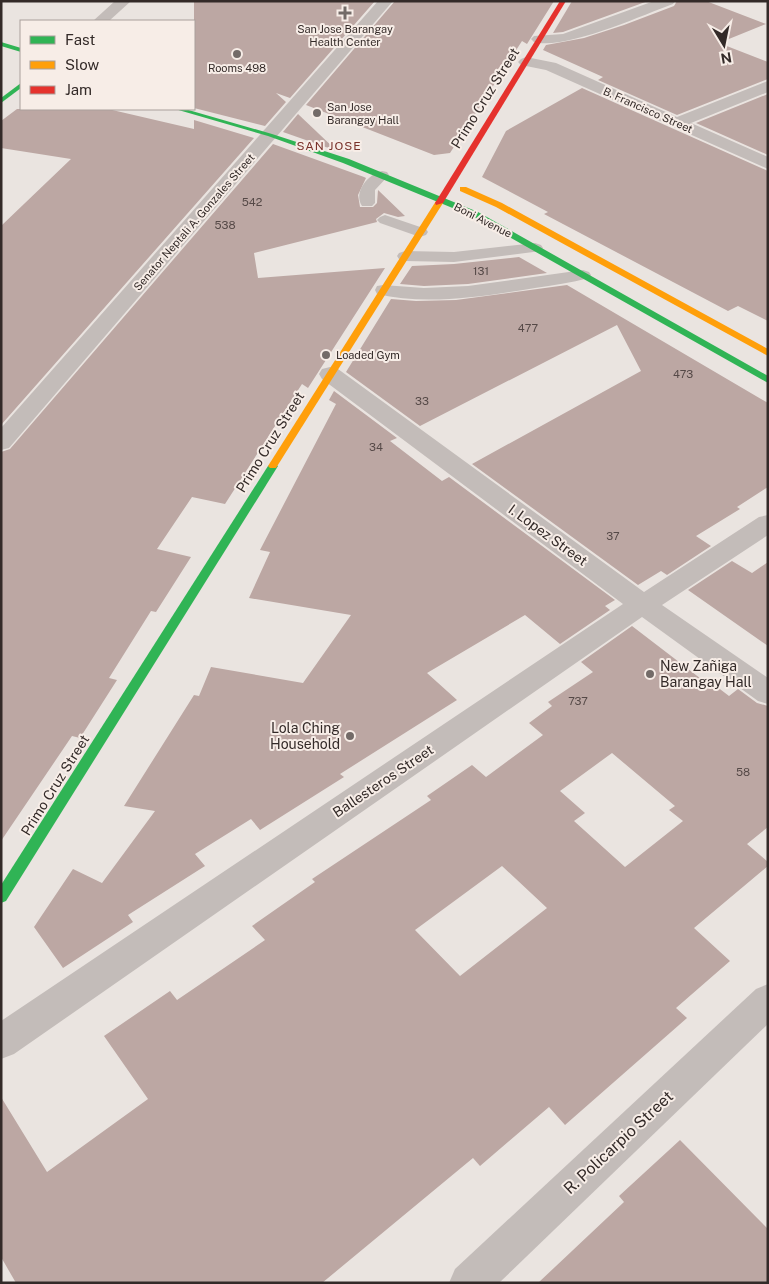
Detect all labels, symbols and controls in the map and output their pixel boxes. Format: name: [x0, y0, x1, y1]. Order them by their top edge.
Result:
marker: San Jose Barangay Health Center: [338, 6, 352, 20]
legend: [20, 20, 195, 110]
north arrow: [699, 20, 749, 70]
place label: San Jose Barangay Health Center: [297, 23, 393, 48]
text: Fast: [65, 31, 95, 48]
street label: Primo Cruz Street: [448, 45, 522, 151]
marker: Rooms 498: [231, 48, 243, 60]
text: N: [719, 49, 733, 67]
text: Slow: [65, 56, 100, 73]
place label: Rooms 498: [208, 62, 266, 74]
text: Jam: [65, 81, 92, 98]
street label: B. Francisco Street: [601, 85, 695, 135]
place label: San Jose Barangay Hall: [327, 101, 399, 126]
marker: San Jose Barangay Hall: [311, 107, 323, 119]
district label: SAN JOSE: [296, 139, 362, 153]
street label: Senator Neptali A. Gonzales Street: [131, 151, 257, 293]
house number: 542: [242, 196, 263, 208]
street label: Boni Avenue: [452, 200, 514, 240]
house number: 538: [214, 219, 236, 231]
house number: 131: [473, 265, 489, 277]
house number: 477: [518, 322, 539, 334]
marker: Loaded Gym: [320, 349, 332, 361]
place label: Loaded Gym: [336, 349, 400, 361]
house number: 473: [673, 368, 693, 380]
street label: Primo Cruz Street: [233, 389, 307, 495]
house number: 33: [415, 395, 429, 407]
house number: 34: [369, 441, 383, 453]
street label: I. Lopez Street: [506, 501, 590, 569]
house number: 37: [606, 530, 620, 542]
place label: New Zañiga Barangay Hall: [660, 658, 752, 690]
marker: New Zañiga Barangay Hall: [644, 668, 656, 680]
house number: 737: [568, 695, 588, 707]
place label: Lola Ching Household: [270, 720, 340, 752]
marker: Lola Ching Household: [344, 730, 356, 742]
street label: Primo Cruz Street: [18, 732, 92, 838]
street label: Ballesteros Street: [330, 741, 436, 821]
house number: 58: [736, 766, 750, 778]
street label: R. Policarpio Street: [560, 1087, 677, 1198]

